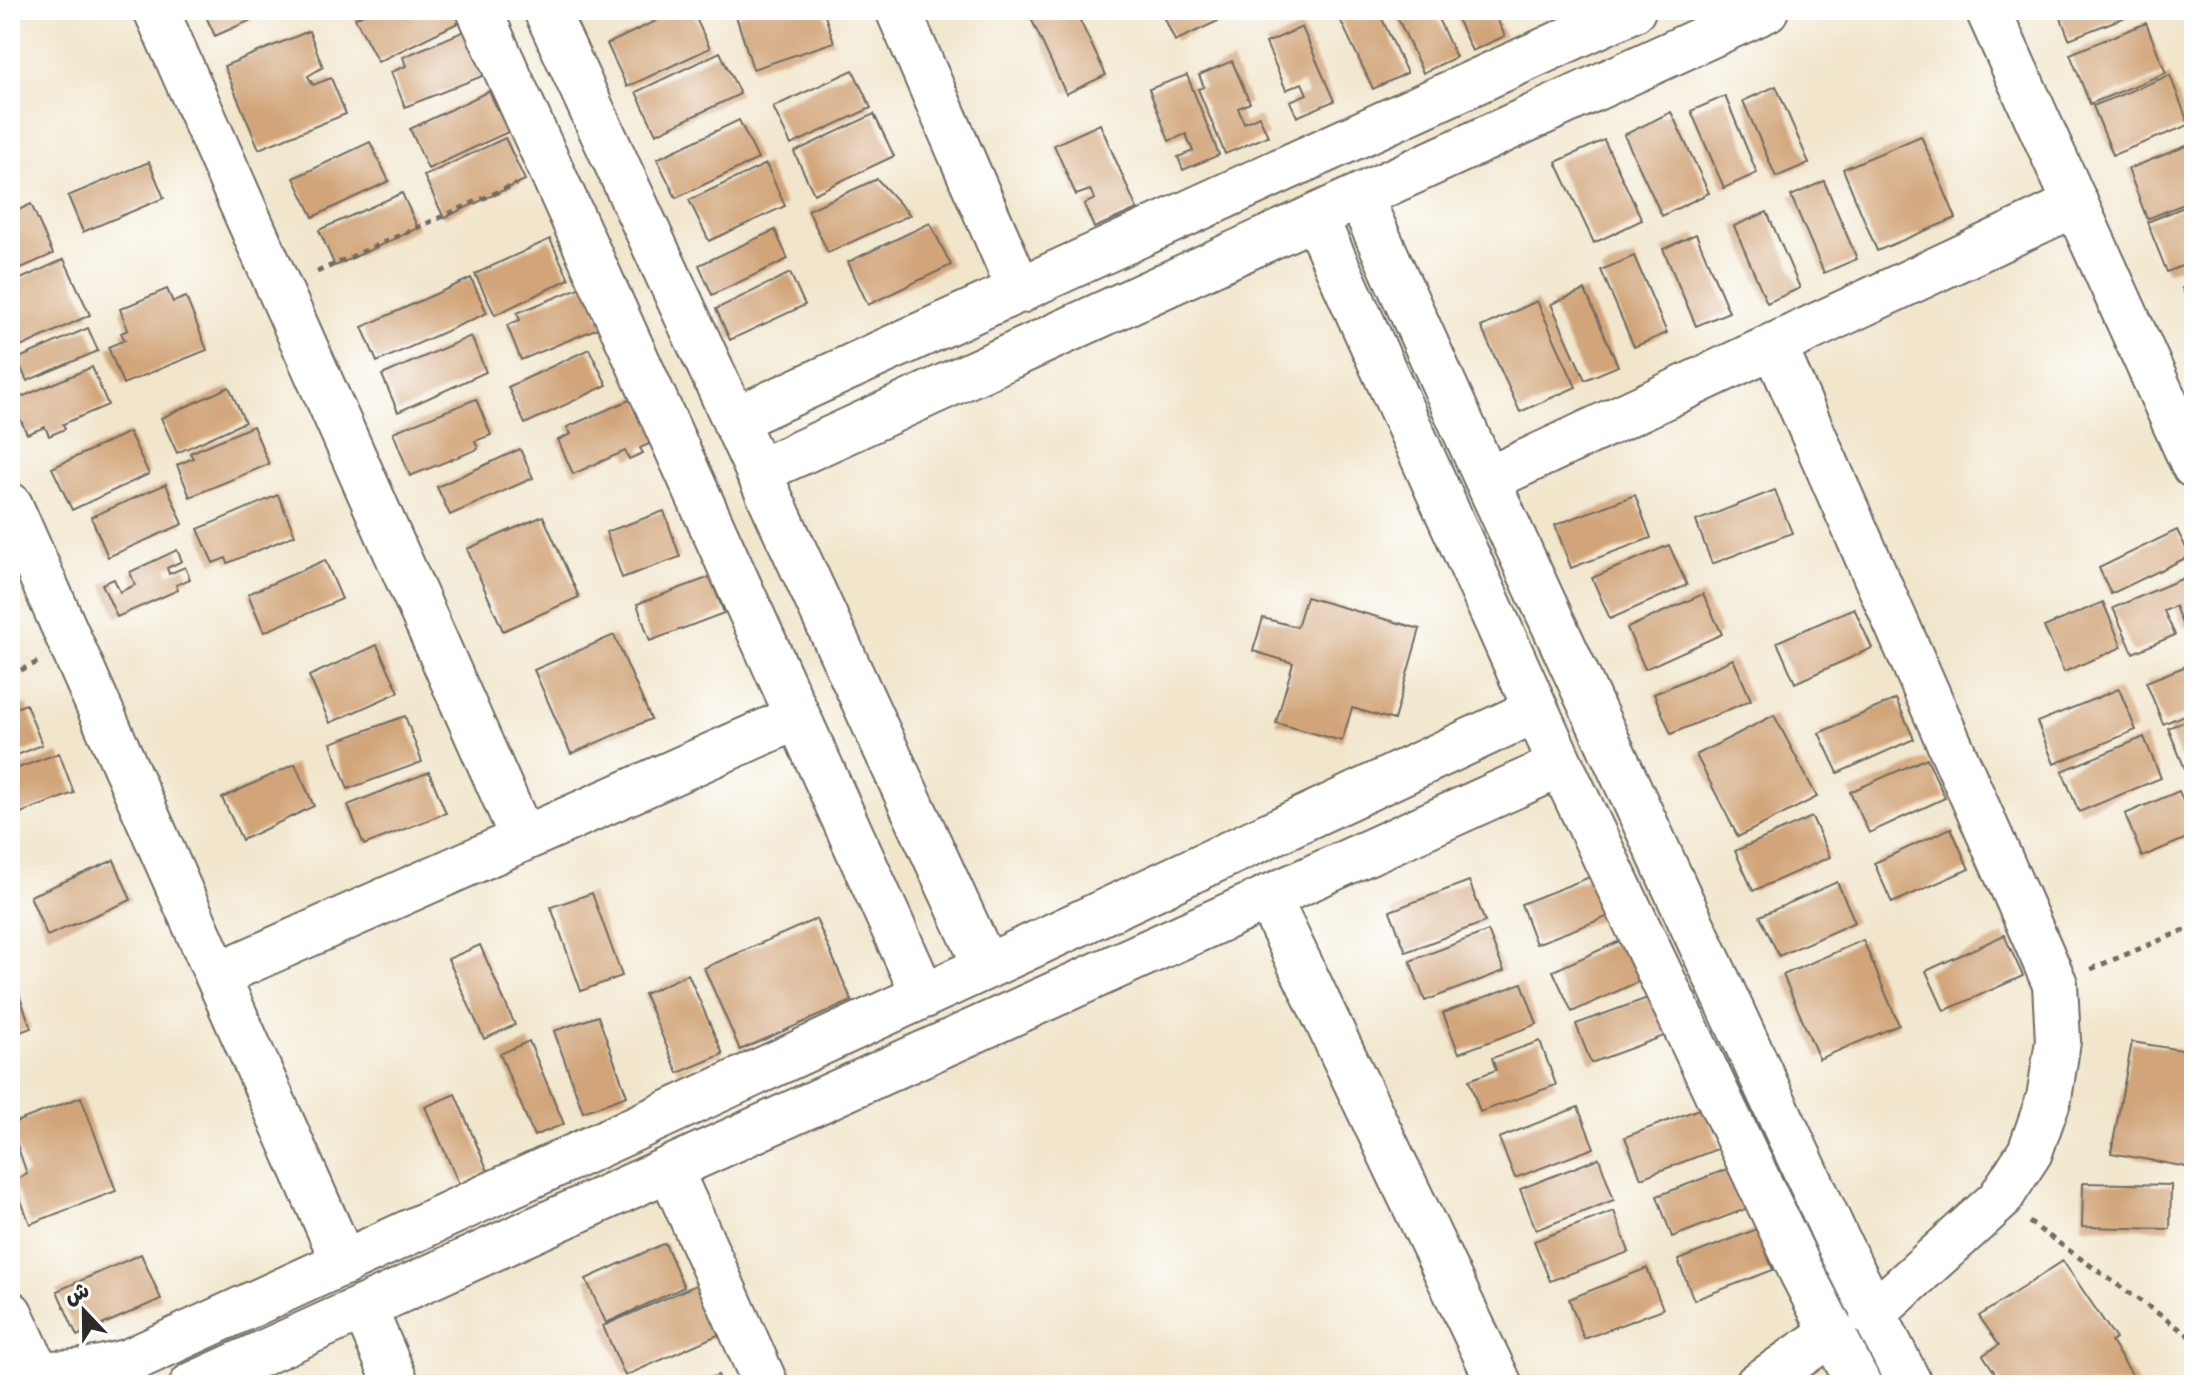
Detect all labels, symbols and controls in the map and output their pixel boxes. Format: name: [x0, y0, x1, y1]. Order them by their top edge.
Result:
north arrow: [44, 1271, 124, 1351]
text: ش: [60, 1275, 93, 1310]

